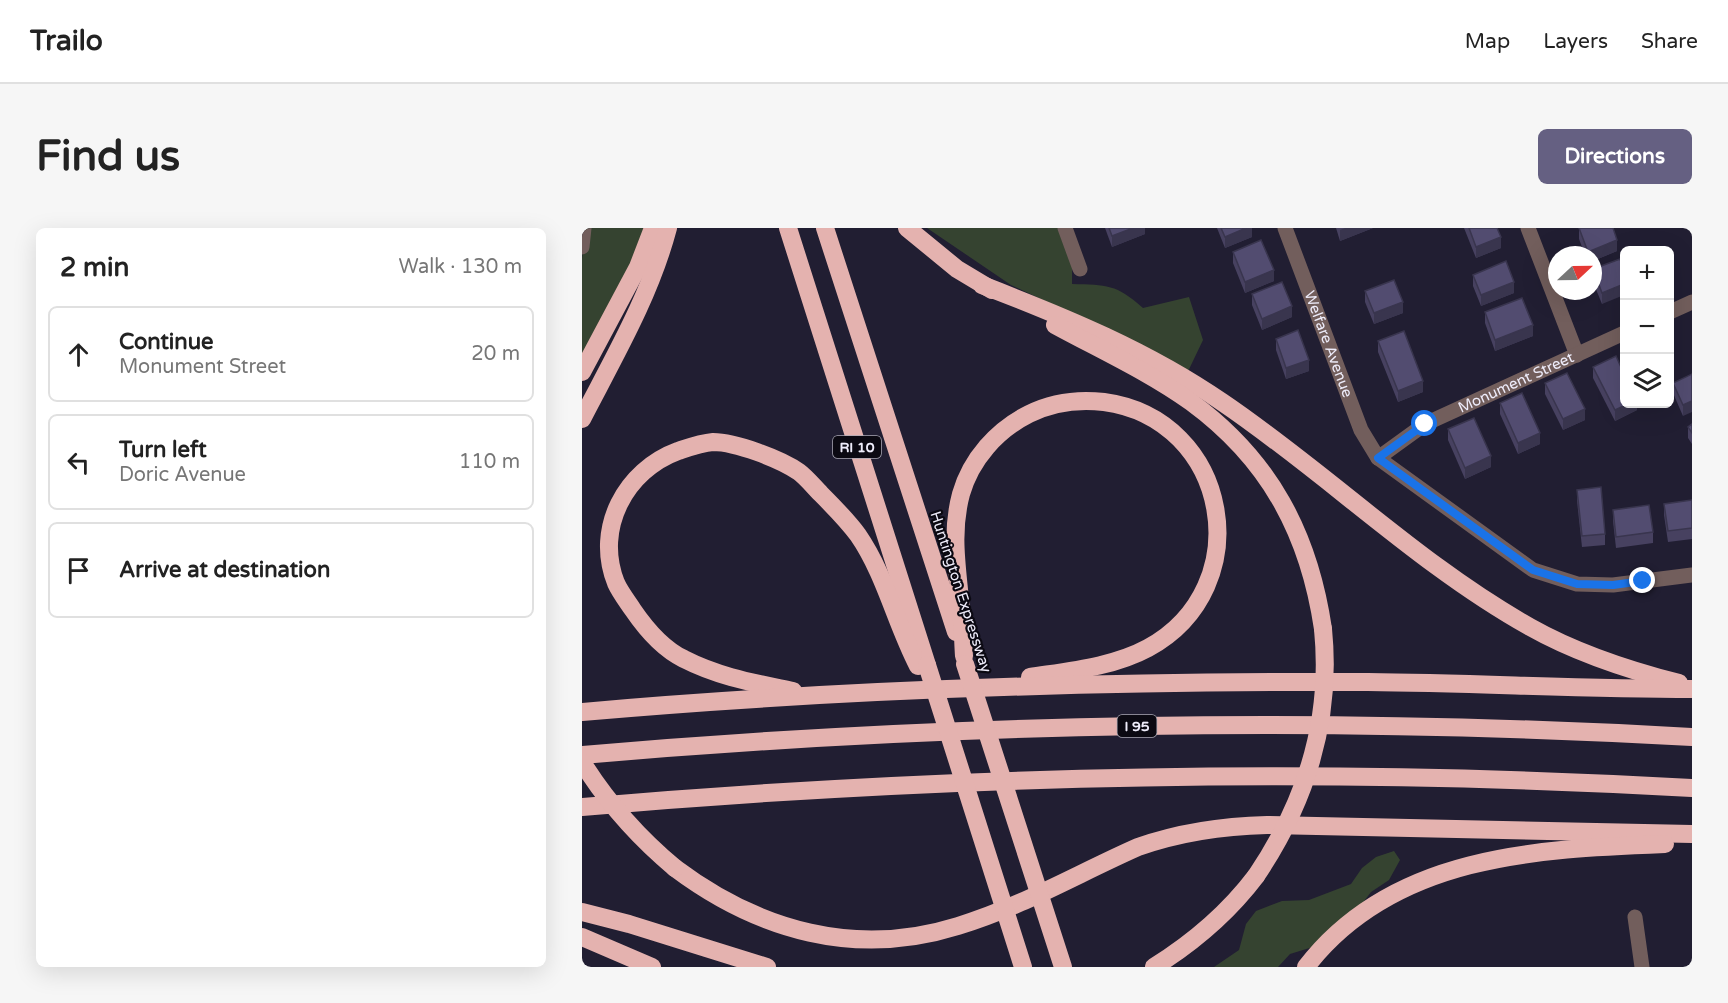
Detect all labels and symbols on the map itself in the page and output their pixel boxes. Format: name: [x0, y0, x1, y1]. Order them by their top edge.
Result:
north arrow: [1548, 246, 1602, 300]
street label: Welfare Avenue: [1300, 288, 1357, 400]
street label: Monument Street: [1455, 348, 1577, 417]
route start: [1411, 410, 1437, 436]
road number: RI 10: [833, 436, 881, 458]
street label: Huntington Expressway: [926, 509, 996, 675]
route end: [1629, 567, 1655, 593]
road number: I 95: [1118, 715, 1156, 737]

